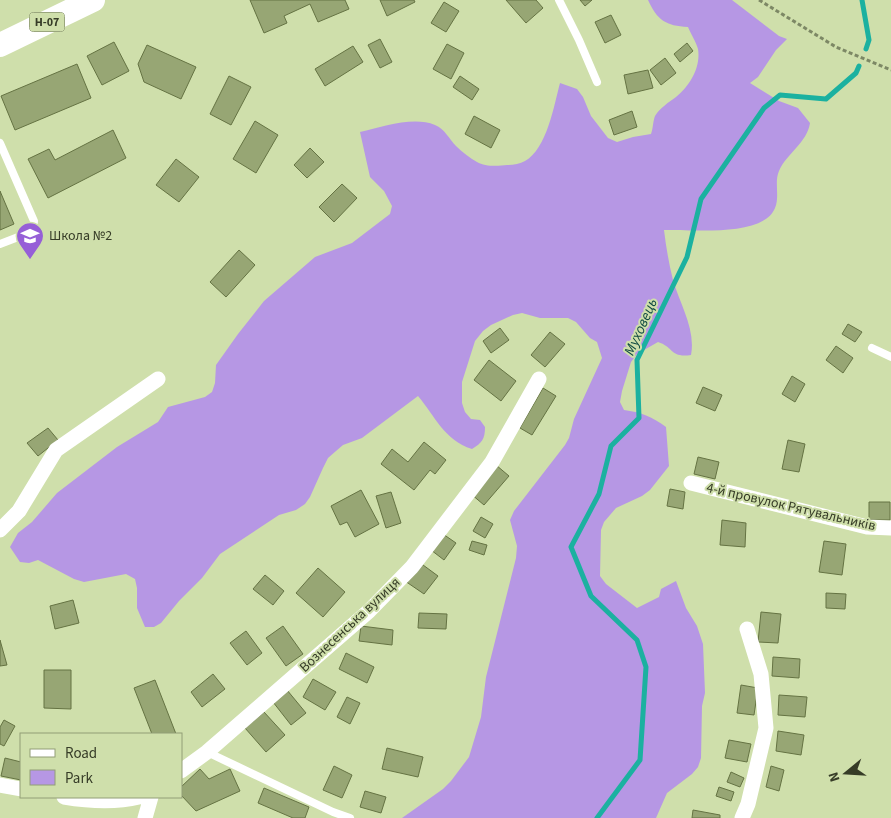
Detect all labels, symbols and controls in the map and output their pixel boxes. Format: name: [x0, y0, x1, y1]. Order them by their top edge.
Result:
road number: Н-07: [30, 13, 64, 32]
school or university icon: Школа №2: [15, 221, 45, 260]
place label: Школа №2: [49, 226, 112, 246]
water label: Муховець: [619, 295, 663, 359]
street label: 4-й провулок Рятувальників: [704, 478, 878, 536]
street label: Вознесенська вулиця: [295, 573, 405, 677]
legend: [20, 733, 182, 798]
text: Road: [65, 743, 97, 764]
north arrow: [821, 748, 871, 798]
text: Park: [65, 768, 94, 789]
text: N: [824, 769, 846, 784]

